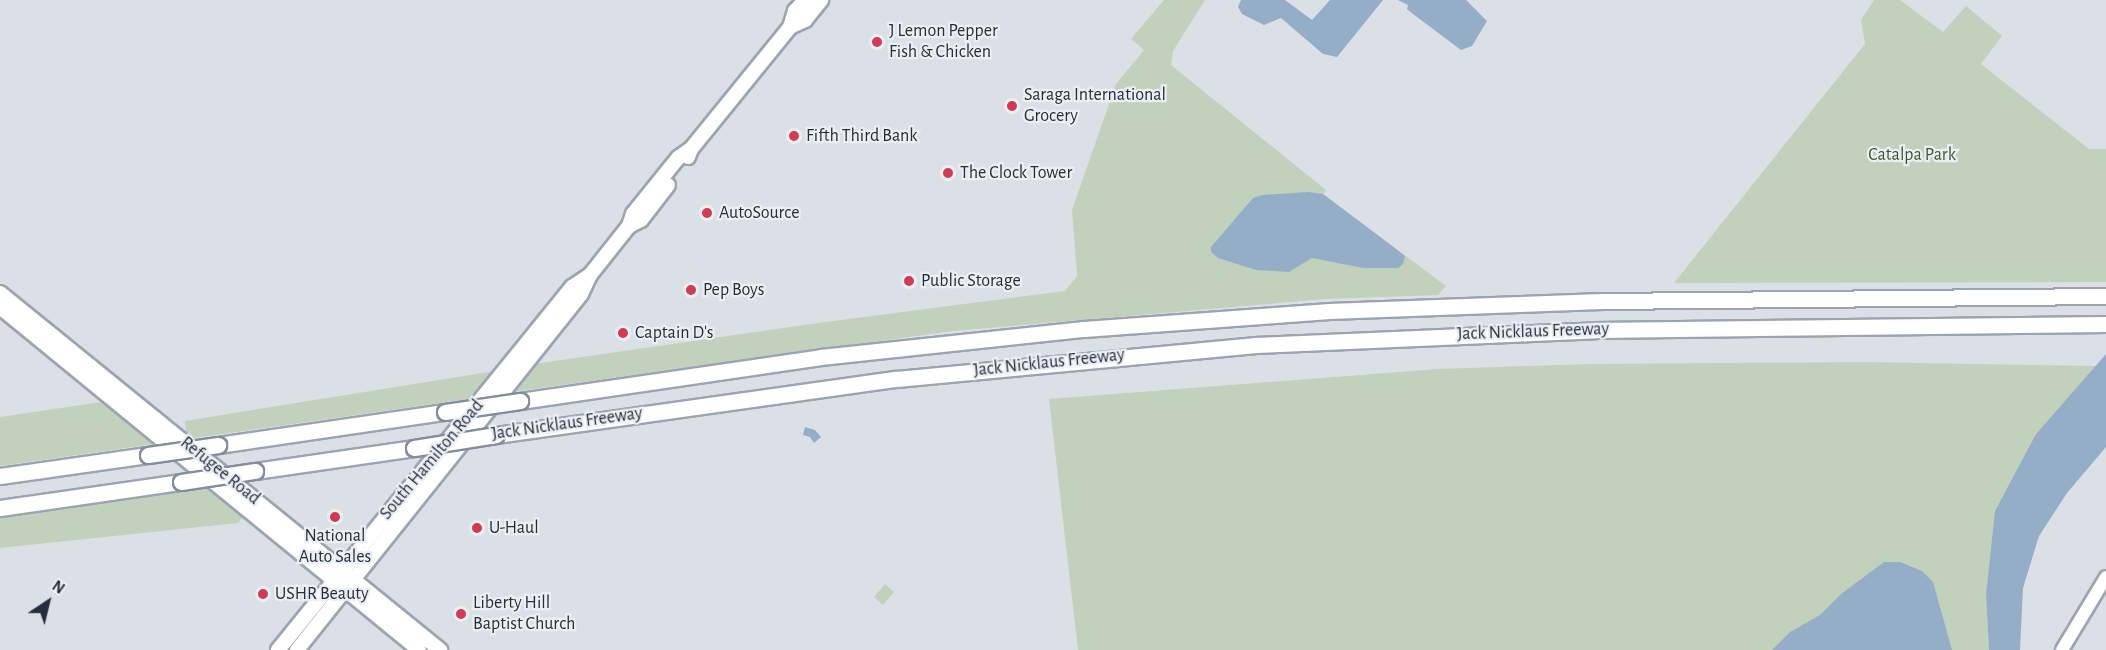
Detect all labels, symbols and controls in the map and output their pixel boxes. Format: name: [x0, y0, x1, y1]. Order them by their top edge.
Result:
place label: J Lemon Pepper Fish & Chicken: [889, 21, 998, 63]
marker: J Lemon Pepper Fish & Chicken: [870, 35, 884, 49]
place label: Saraga International Grocery: [1024, 85, 1166, 128]
marker: Saraga International Grocery: [1005, 99, 1019, 113]
place label: Fifth Third Bank: [806, 125, 918, 147]
marker: Fifth Third Bank: [787, 129, 801, 143]
park label: Catalpa Park: [1868, 144, 1956, 166]
place label: The Clock Tower: [960, 162, 1072, 184]
marker: The Clock Tower: [941, 166, 955, 180]
place label: AutoSource: [719, 202, 800, 224]
marker: AutoSource: [700, 206, 714, 220]
place label: Public Storage: [921, 270, 1021, 292]
marker: Public Storage: [902, 274, 916, 288]
place label: Pep Boys: [703, 279, 764, 301]
marker: Pep Boys: [684, 283, 698, 297]
street label: Jack Nicklaus Freeway: [1457, 319, 1609, 345]
place label: Captain D's: [635, 322, 714, 344]
marker: Captain D's: [616, 326, 630, 340]
street label: Jack Nicklaus Freeway: [972, 344, 1126, 382]
street label: South Hamilton Road: [376, 396, 488, 524]
street label: Jack Nicklaus Freeway: [490, 403, 644, 445]
street label: Refugee Road: [176, 432, 264, 510]
marker: National Auto Sales: [328, 510, 342, 524]
place label: U-Haul: [489, 517, 539, 539]
marker: U-Haul: [470, 521, 484, 535]
place label: National Auto Sales: [299, 526, 371, 568]
north arrow: [18, 572, 78, 632]
text: N: [49, 578, 67, 597]
place label: USHR Beauty: [275, 583, 369, 605]
marker: USHR Beauty: [256, 587, 270, 601]
place label: Liberty Hill Baptist Church: [473, 593, 575, 636]
marker: Liberty Hill Baptist Church: [454, 607, 468, 621]

